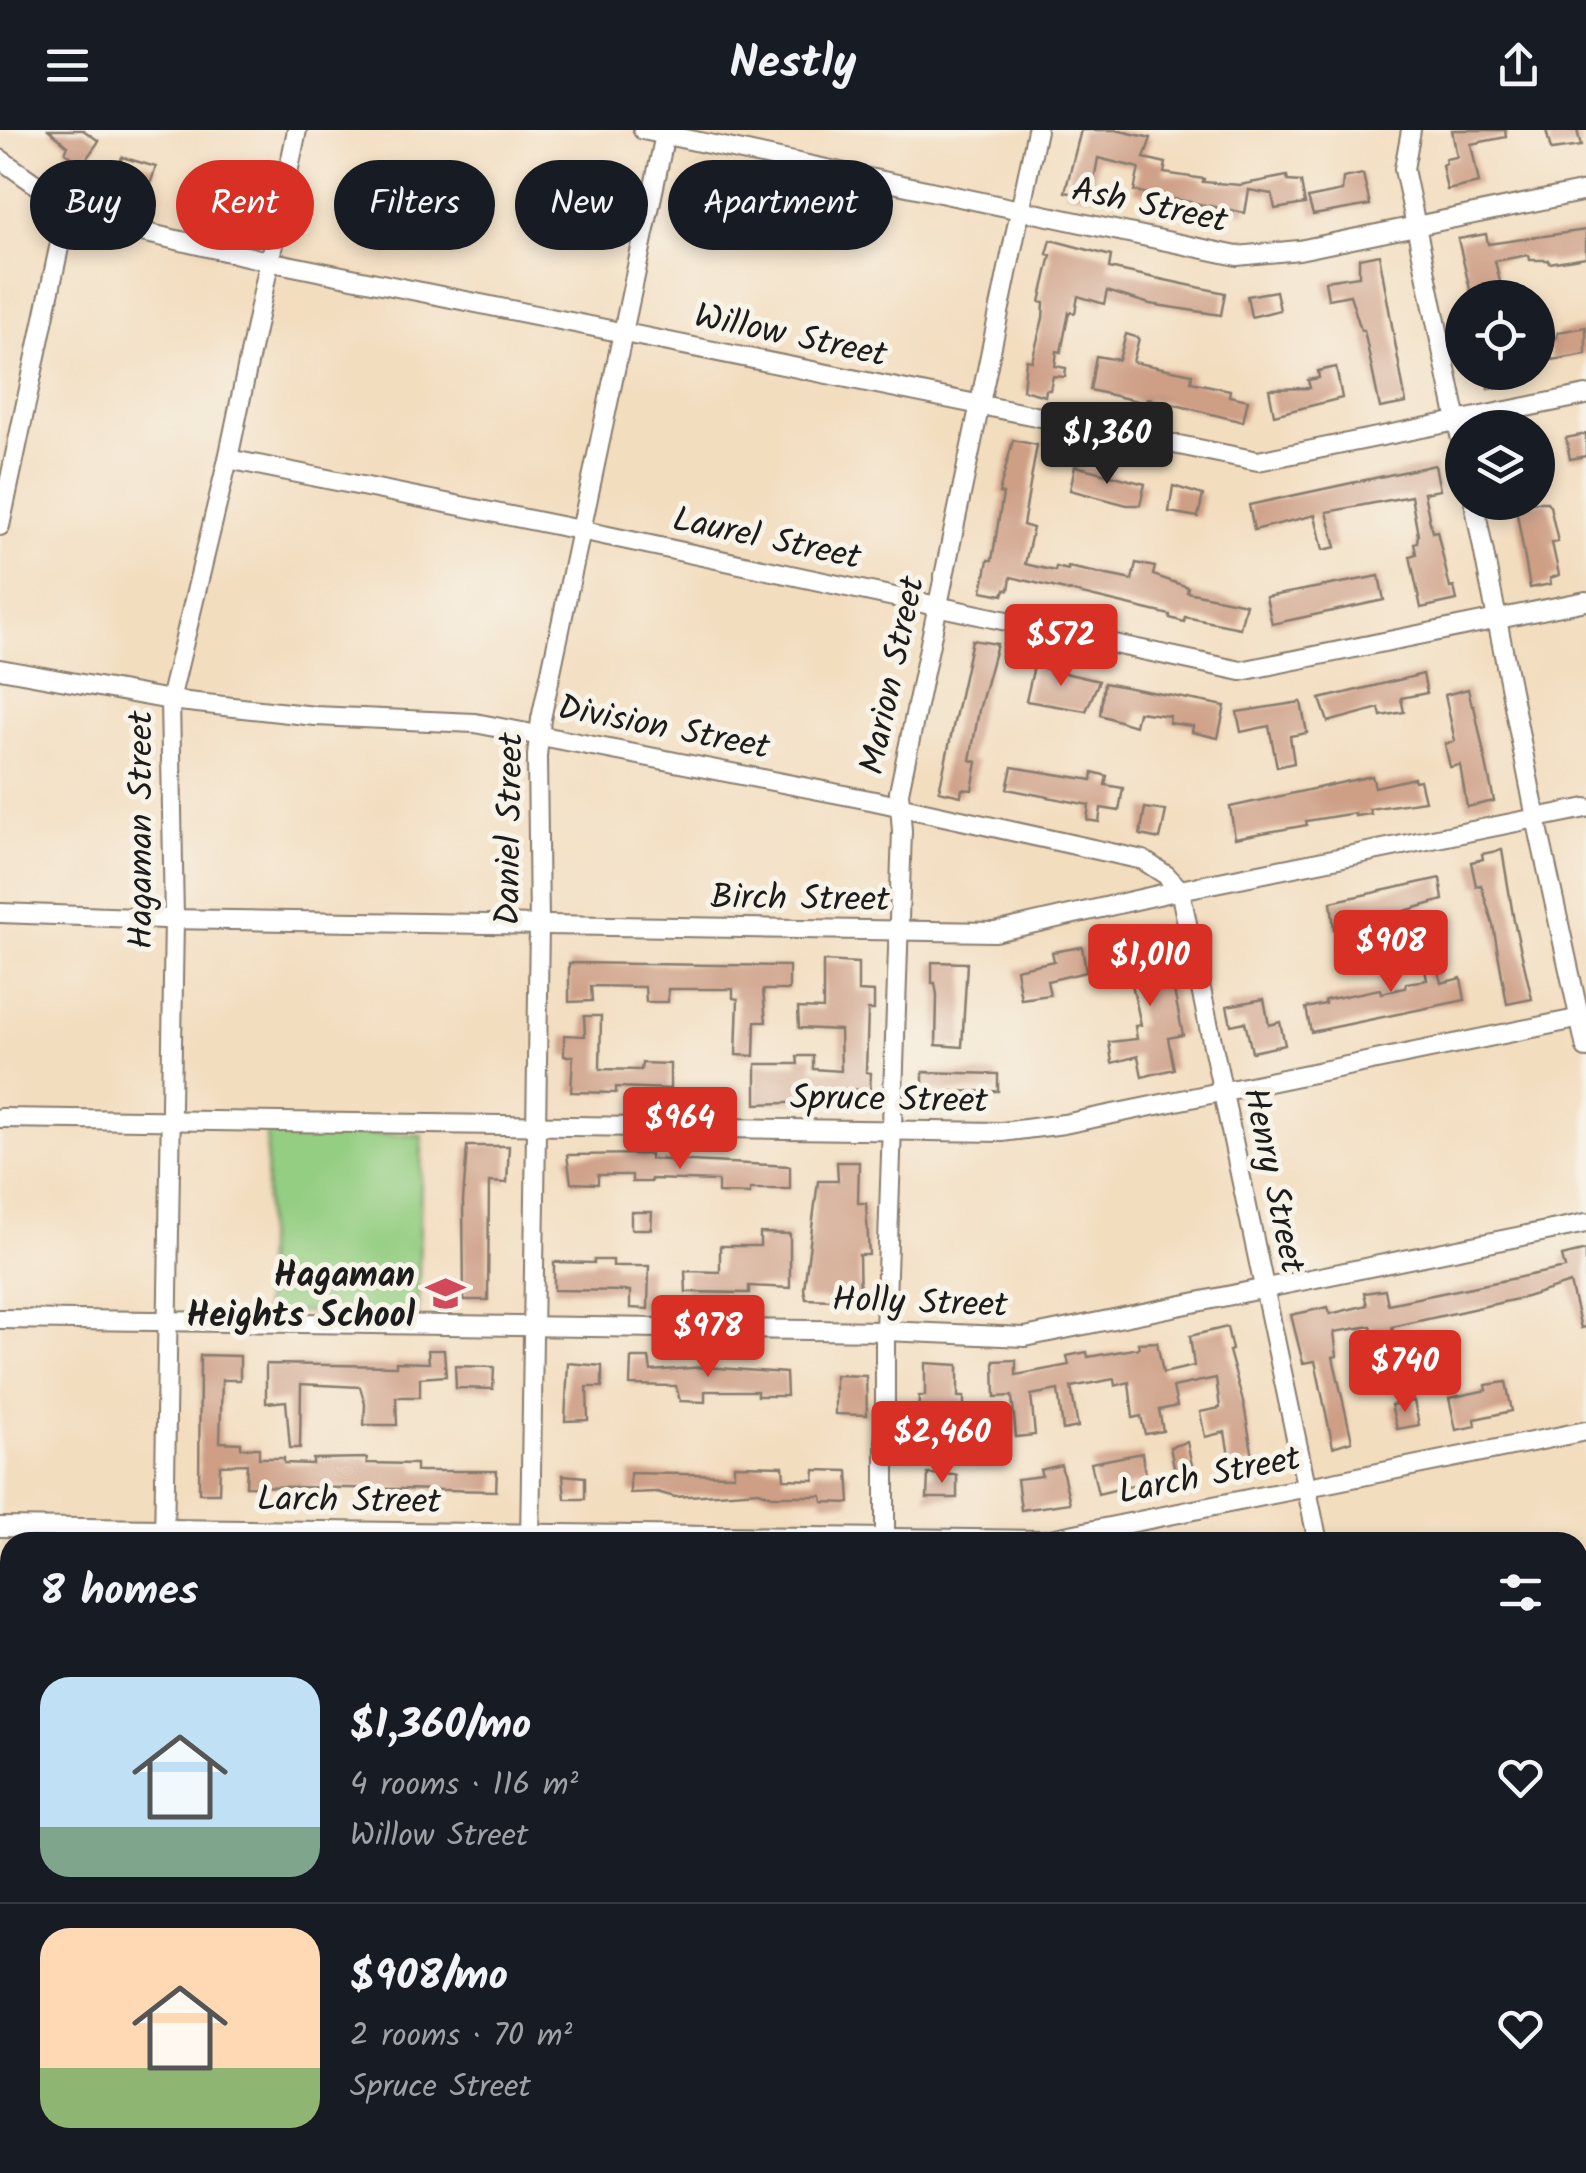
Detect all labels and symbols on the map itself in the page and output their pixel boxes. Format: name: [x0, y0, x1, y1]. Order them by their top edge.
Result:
street label: Ash Street: [1066, 163, 1233, 251]
street label: Willow Street: [689, 289, 892, 385]
pin: $1,360: [1026, 402, 1188, 487]
street label: Laurel Street: [667, 493, 866, 587]
street label: Marion Street: [846, 571, 942, 780]
pin: $572: [1002, 604, 1120, 689]
street label: Division Street: [553, 681, 775, 777]
street label: Hagaman Street: [115, 710, 171, 949]
street label: Daniel Street: [481, 732, 541, 926]
street label: Birch Street: [710, 870, 891, 930]
pin: $908: [1332, 910, 1450, 995]
pin: $1,010: [1069, 924, 1231, 1009]
street label: Spruce Street: [790, 1071, 989, 1131]
street label: Henry Street: [1225, 1083, 1319, 1279]
pin: $964: [621, 1087, 739, 1172]
place label: Hagaman Heights School: [187, 1249, 416, 1345]
school or university icon: Hagaman Heights School: [424, 1273, 466, 1315]
street label: Holly Street: [831, 1273, 1009, 1335]
pin: $978: [649, 1295, 767, 1380]
pin: $740: [1346, 1330, 1464, 1415]
pin: $2,460: [861, 1401, 1023, 1486]
street label: Larch Street: [1114, 1432, 1306, 1522]
street label: Larch Street: [256, 1472, 442, 1532]

